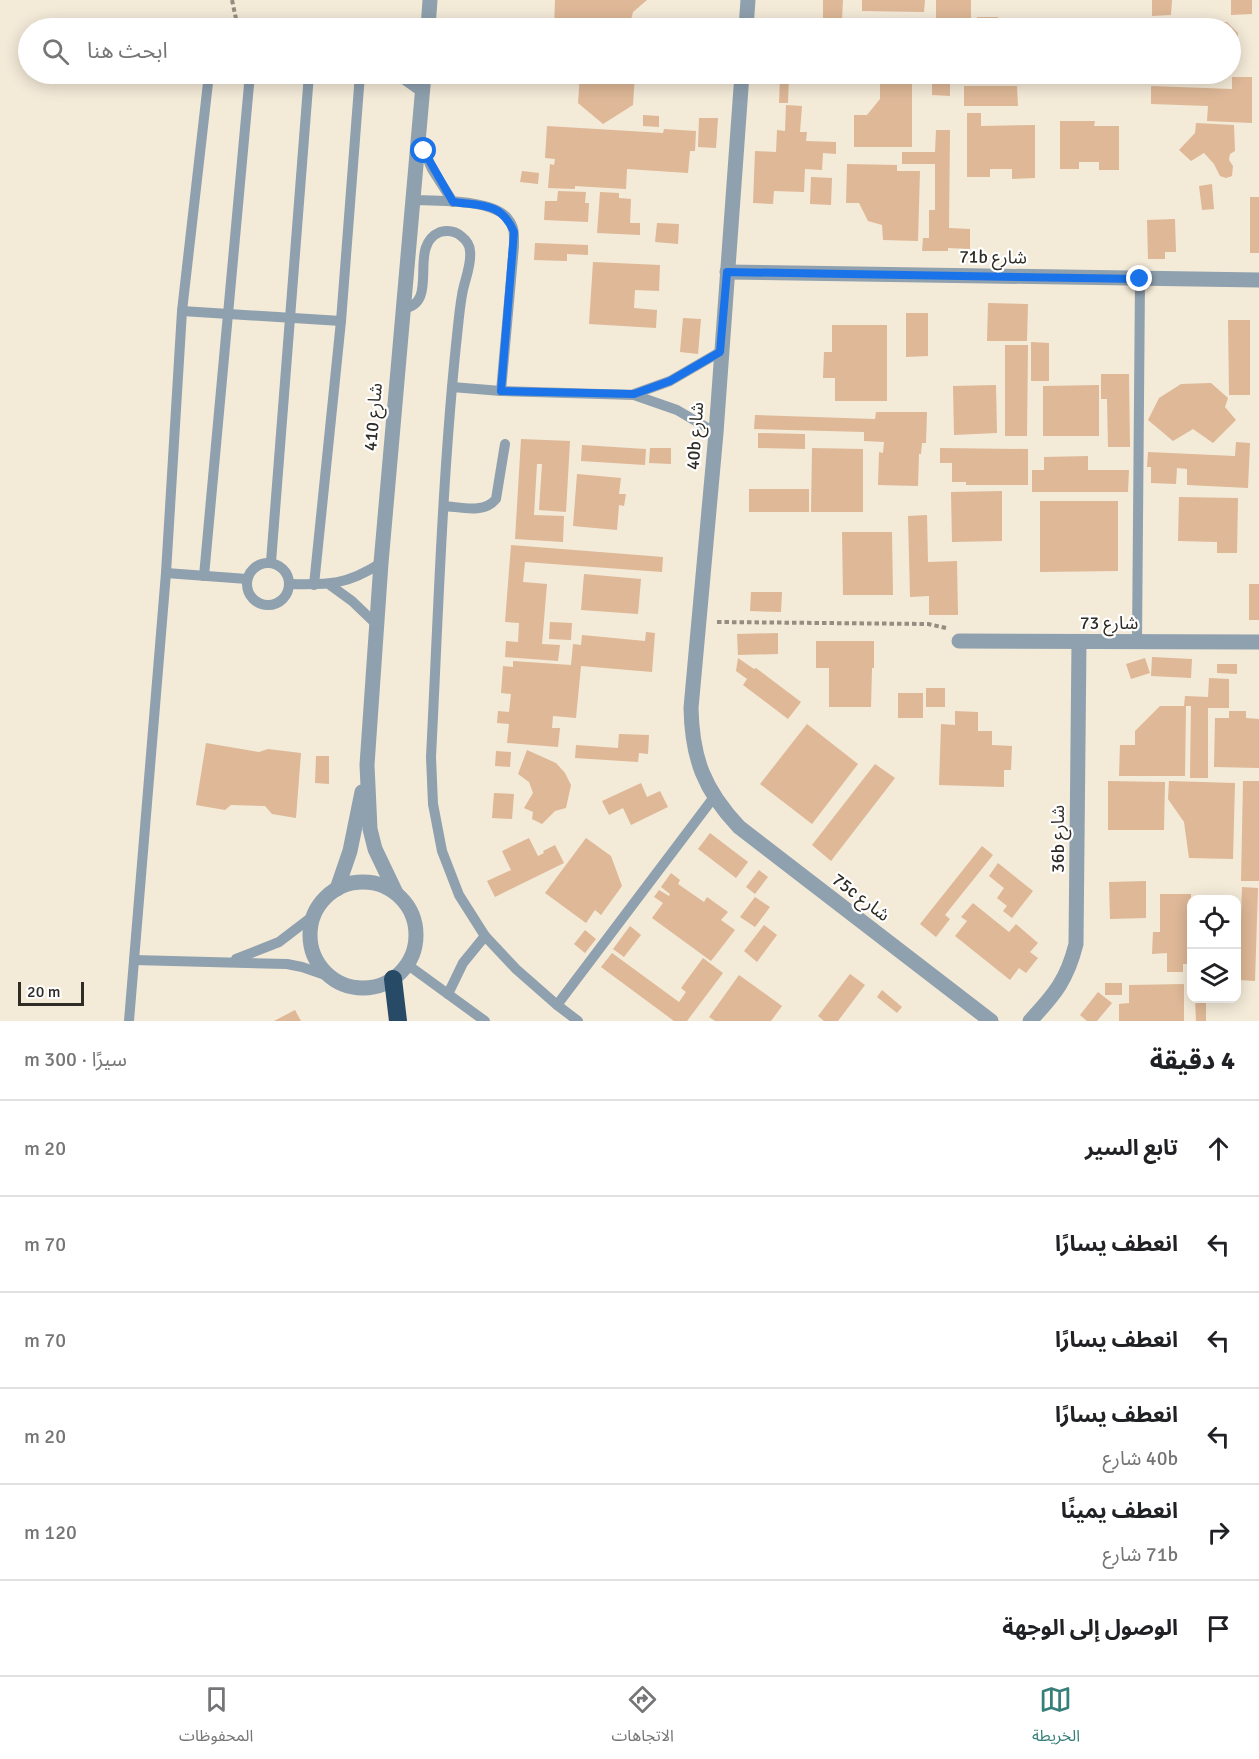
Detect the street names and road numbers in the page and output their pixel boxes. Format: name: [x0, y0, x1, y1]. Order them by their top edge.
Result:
street label: 71b شارع: [959, 245, 1027, 272]
street label: شارع 410: [359, 382, 390, 452]
street label: 40b شارع: [682, 401, 711, 471]
street label: شارع 73: [1080, 612, 1138, 637]
street label: 36b شارع: [1047, 805, 1072, 873]
street label: 75c شارع: [826, 868, 894, 928]

